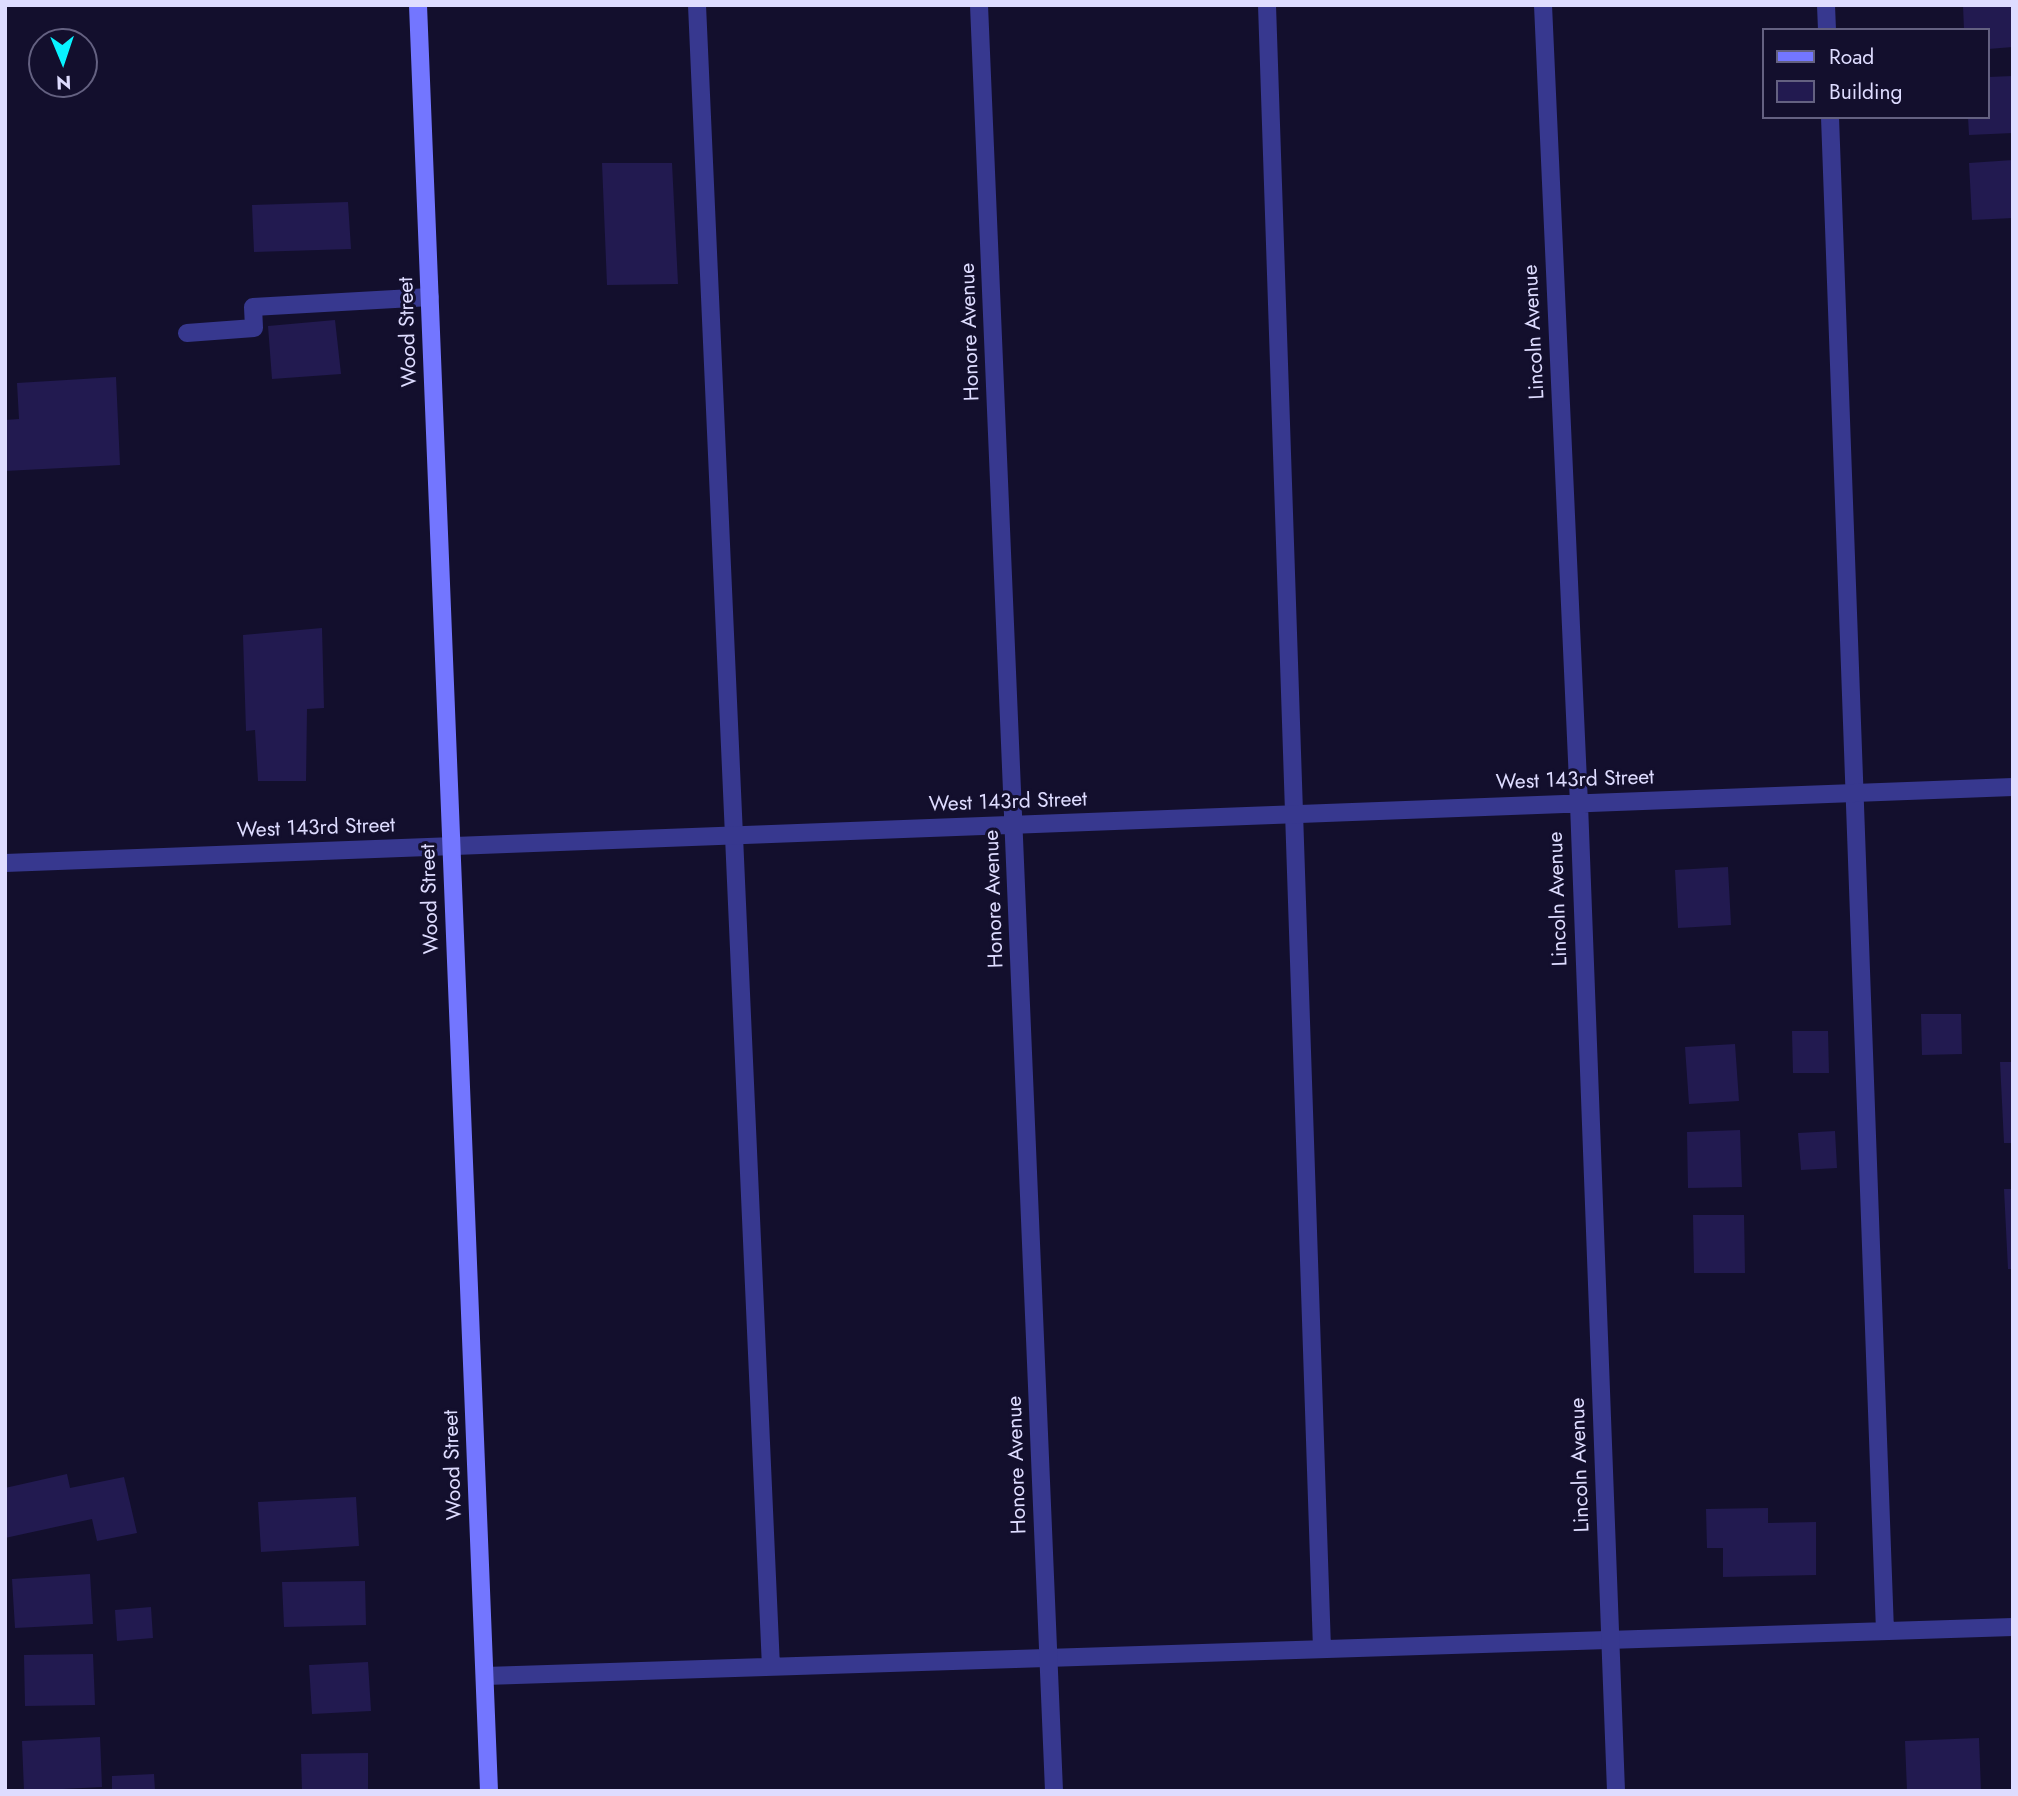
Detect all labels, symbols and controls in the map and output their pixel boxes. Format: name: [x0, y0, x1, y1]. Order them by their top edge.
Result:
north arrow: [28, 28, 98, 98]
legend: [1762, 28, 1990, 119]
text: Road: [1829, 42, 1874, 72]
text: N: [56, 69, 72, 96]
text: Building: [1829, 77, 1902, 107]
street label: Honore Avenue: [956, 262, 986, 402]
street label: Lincoln Avenue: [1519, 264, 1551, 400]
street label: Wood Street: [394, 276, 424, 388]
street label: West 143rd Street: [1495, 766, 1655, 796]
street label: West 143rd Street: [928, 788, 1088, 818]
street label: West 143rd Street: [236, 814, 396, 844]
street label: Honore Avenue: [980, 829, 1010, 969]
street label: Lincoln Avenue: [1544, 831, 1574, 967]
street label: Wood Street: [416, 843, 446, 955]
street label: Honore Avenue: [1003, 1395, 1033, 1535]
street label: Lincoln Avenue: [1566, 1397, 1596, 1533]
street label: Wood Street: [439, 1409, 469, 1521]

